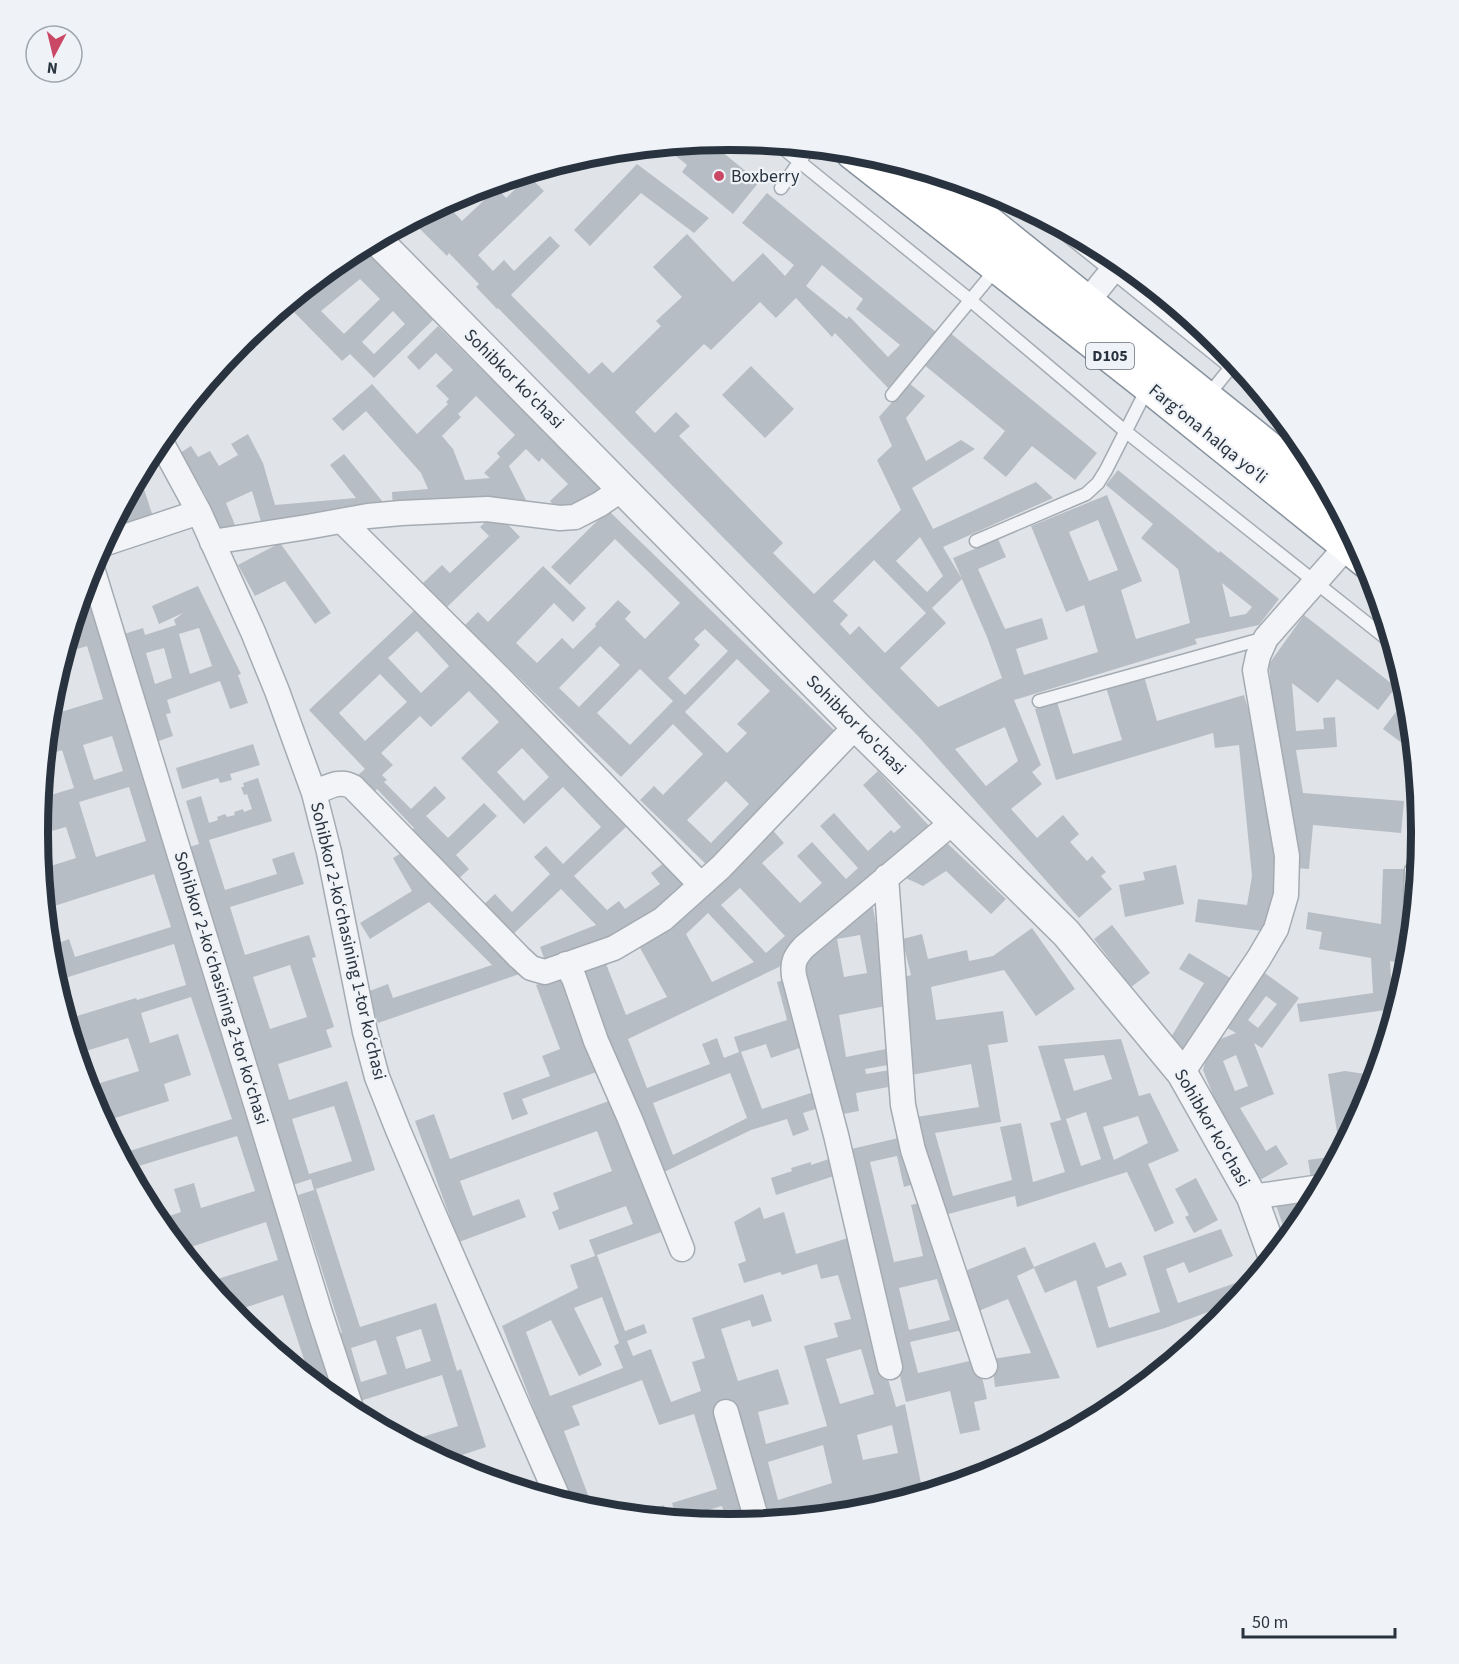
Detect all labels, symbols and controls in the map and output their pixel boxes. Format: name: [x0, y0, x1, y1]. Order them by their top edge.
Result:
north arrow: [24, 24, 84, 84]
text: N: [46, 56, 59, 79]
place label: Boxberry: [731, 164, 800, 189]
marker: Boxberry: [712, 169, 726, 183]
street label: Sohibkor ko'chasi: [458, 323, 570, 435]
road number: D105: [1086, 343, 1134, 369]
street label: Farg‘ona halqa yo‘li: [1143, 378, 1273, 490]
street label: Sohibkor ko'chasi: [800, 669, 912, 781]
street label: Sohibkor 2-ko‘chasining 1-tor ko‘chasi: [304, 800, 392, 1082]
street label: Sohibkor 2-ko‘chasining 2-tor ko‘chasi: [167, 848, 275, 1128]
street label: Sohibkor ko'chasi: [1168, 1064, 1256, 1192]
scale bar: [1243, 1601, 1394, 1639]
text: 50 m: [1252, 1610, 1288, 1635]

